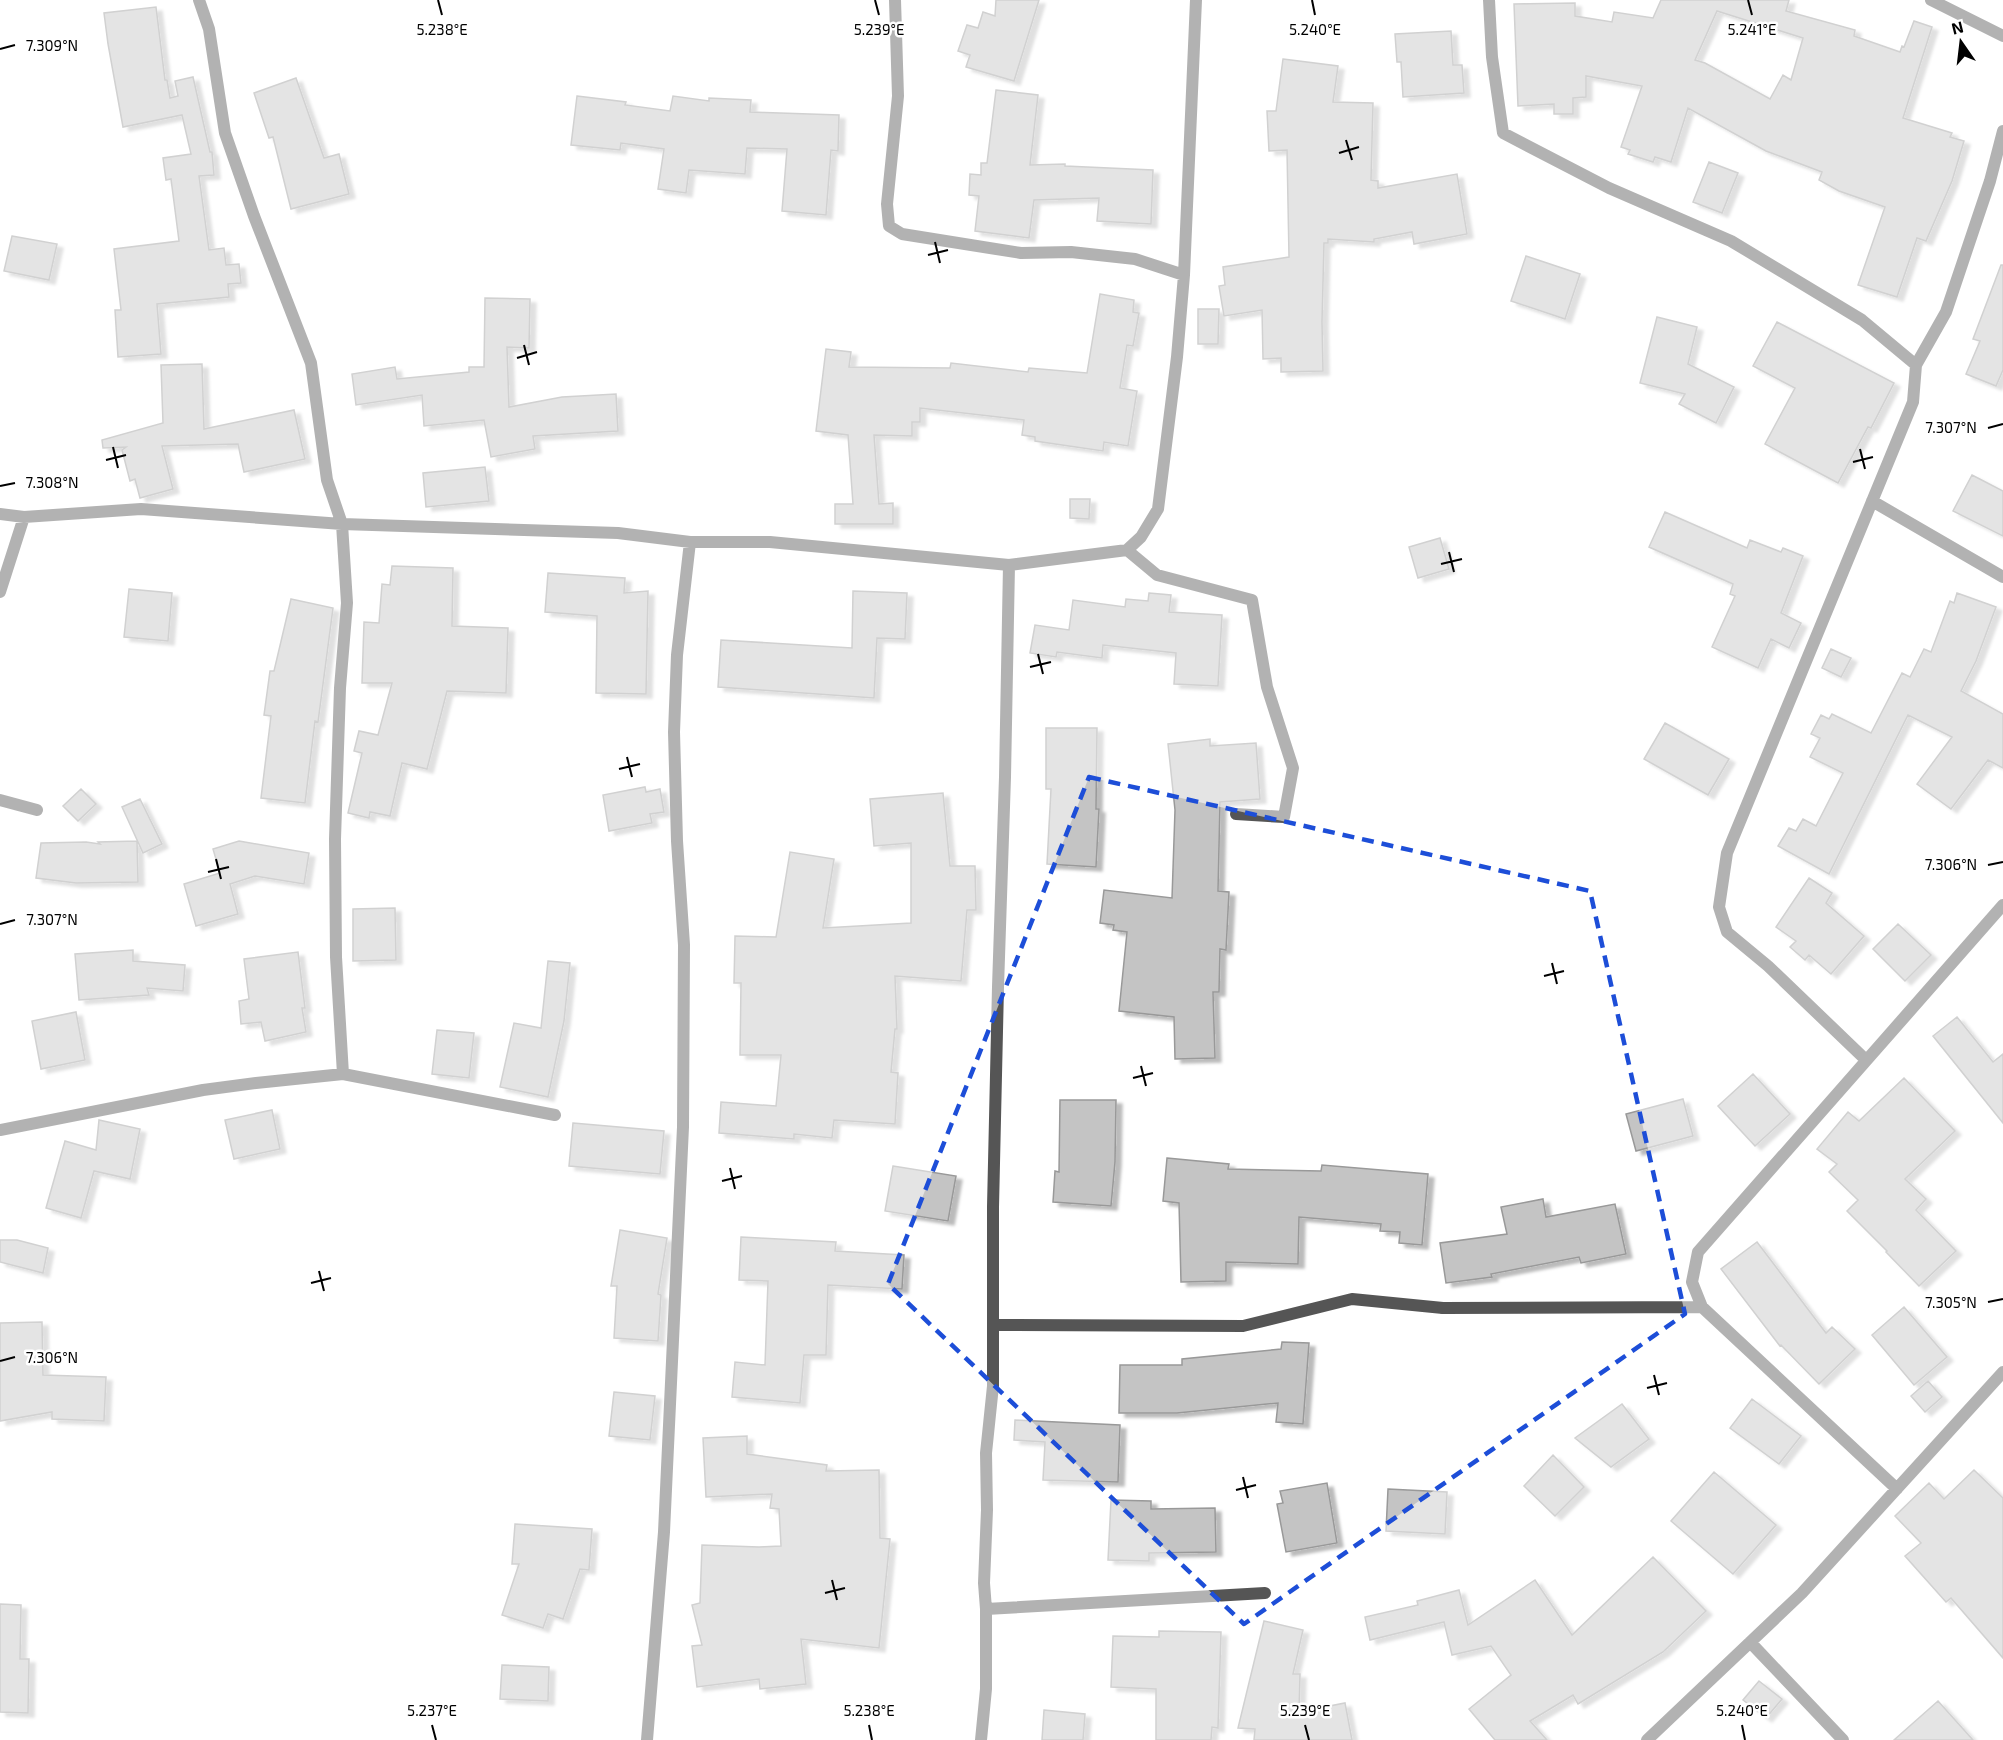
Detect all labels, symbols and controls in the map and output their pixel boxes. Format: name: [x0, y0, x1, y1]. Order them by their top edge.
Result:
north arrow: [1931, 12, 1991, 72]
text: N: [1949, 16, 1965, 38]
text: 5.238°E: [416, 20, 468, 38]
text: 5.239°E: [854, 20, 904, 38]
text: 5.240°E: [1289, 20, 1341, 38]
text: 5.241°E: [1728, 20, 1776, 38]
text: 7.309°N: [26, 36, 78, 54]
text: 7.307°N: [1925, 418, 1977, 436]
text: 7.308°N: [26, 473, 78, 491]
text: 7.306°N: [1925, 855, 1977, 873]
text: 7.307°N: [26, 910, 78, 928]
text: 7.305°N: [1925, 1293, 1977, 1311]
text: 7.306°N: [26, 1348, 78, 1366]
text: 5.237°E: [407, 1701, 457, 1719]
text: 5.238°E: [843, 1701, 895, 1719]
text: 5.239°E: [1280, 1701, 1330, 1719]
text: 5.240°E: [1716, 1701, 1768, 1719]

